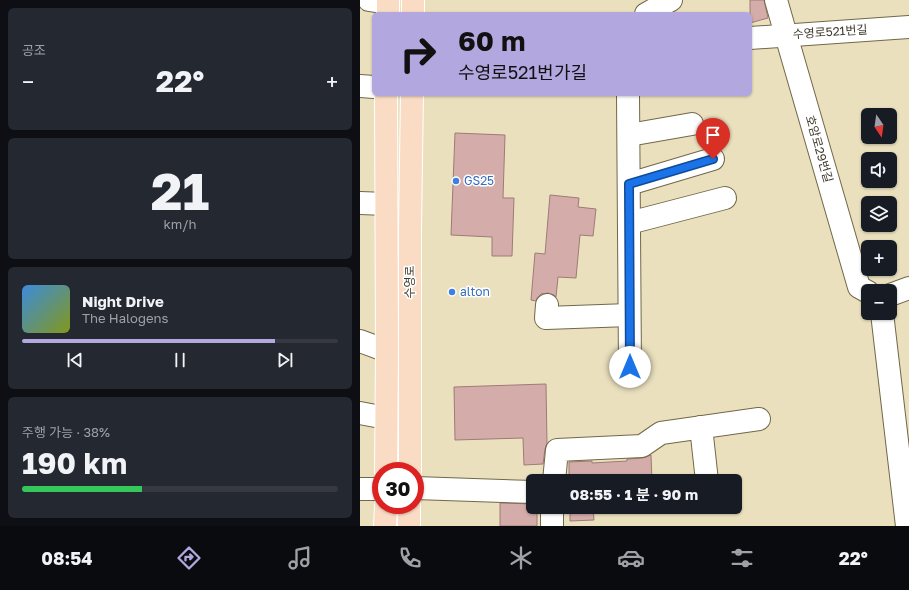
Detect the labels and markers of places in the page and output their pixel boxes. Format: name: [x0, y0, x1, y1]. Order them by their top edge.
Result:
pin: [696, 118, 730, 159]
place label: GS25: [464, 173, 494, 188]
marker: GS25: [451, 176, 461, 186]
place label: alton: [460, 284, 490, 299]
marker: alton: [447, 287, 457, 297]

